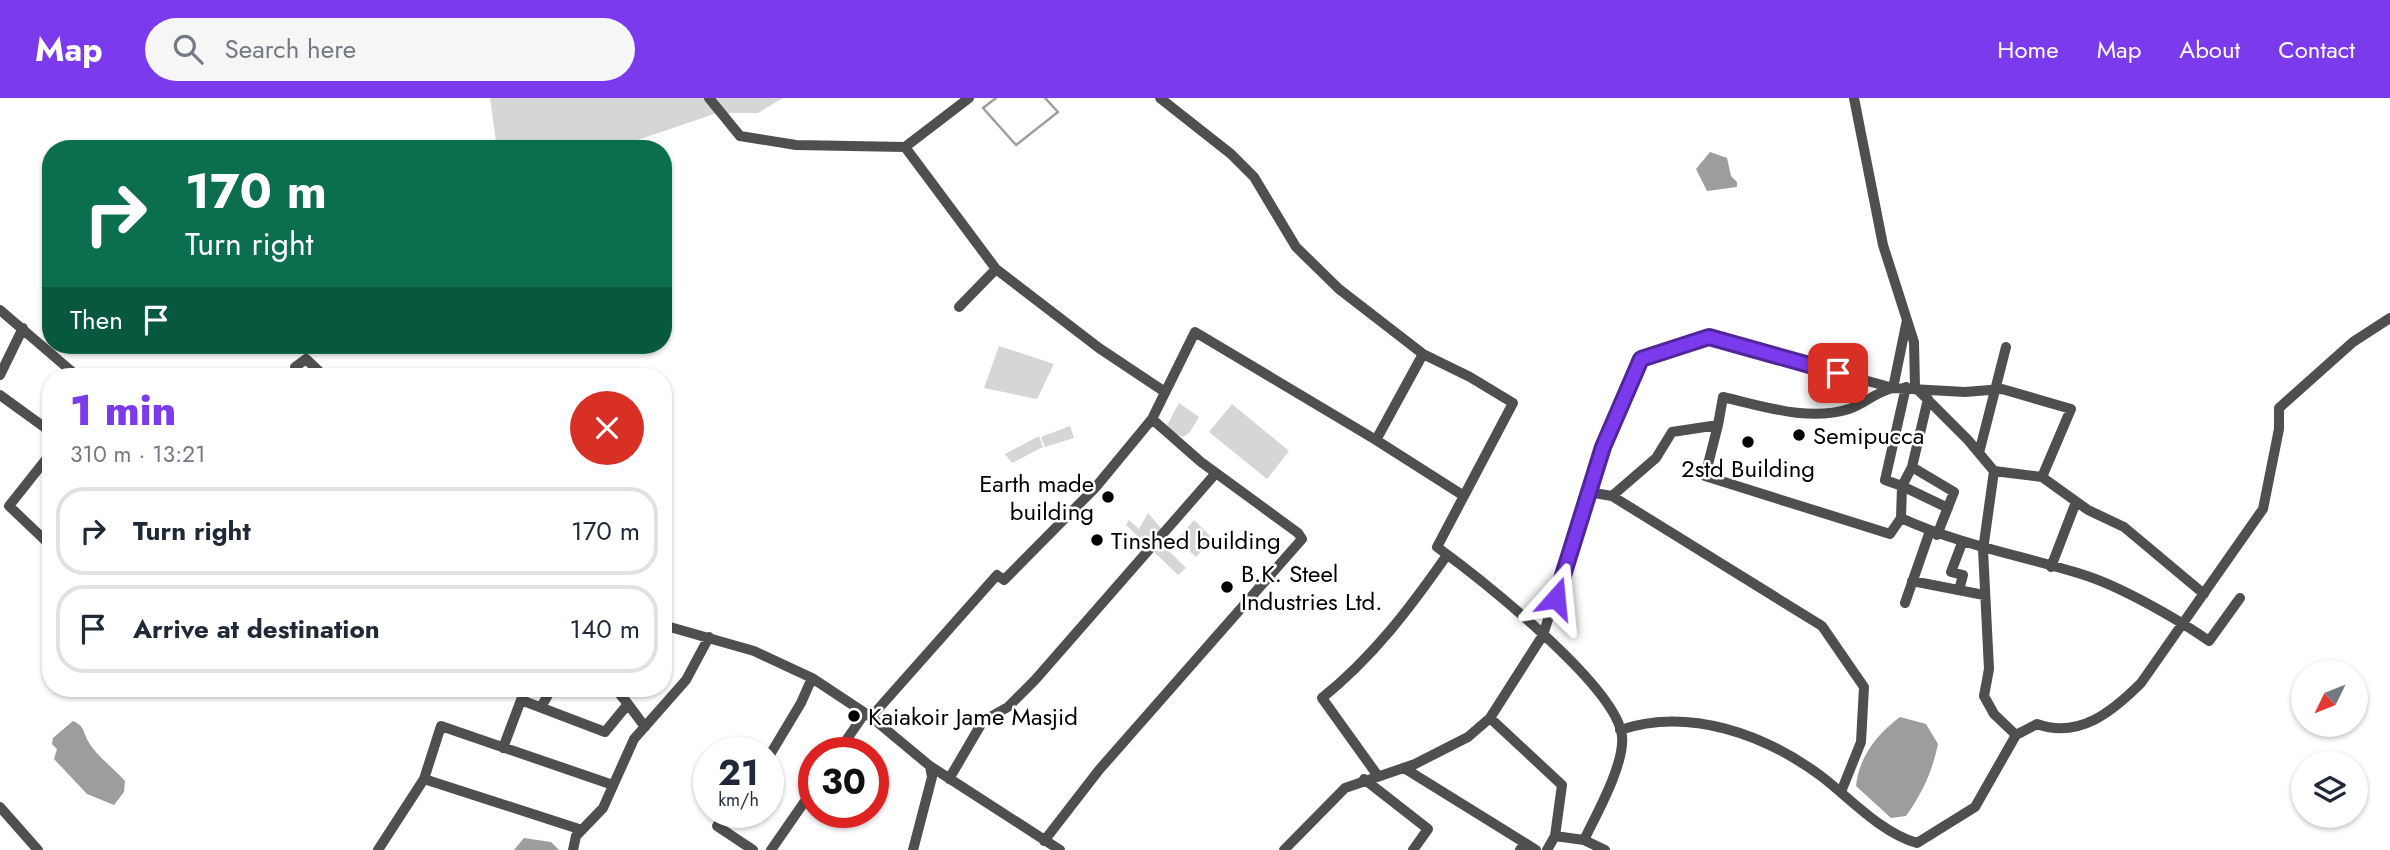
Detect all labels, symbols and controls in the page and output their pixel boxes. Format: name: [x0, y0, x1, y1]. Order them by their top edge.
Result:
search box: [145, 18, 635, 81]
text: Map: [35, 26, 103, 73]
icon: search: [169, 30, 207, 68]
text: Search here: [225, 30, 356, 68]
text: Home: [1997, 32, 2059, 67]
text: Map: [2097, 32, 2141, 67]
text: About: [2179, 32, 2240, 67]
text: Contact: [2278, 32, 2355, 67]
text: 170 m: [185, 156, 327, 226]
icon: right: [70, 168, 161, 259]
text: Turn right: [185, 221, 314, 267]
text: Then: [70, 301, 123, 339]
icon: arrive: [137, 301, 175, 339]
pin: [1808, 343, 1868, 403]
icon: arrive: [1819, 354, 1857, 392]
text: 1 min: [70, 380, 176, 441]
button: close: [570, 391, 644, 465]
place label: Semipucca: [1813, 418, 1924, 453]
marker: Semipucca: [1791, 427, 1807, 443]
marker: 2std Building: [1740, 434, 1756, 450]
text: 310 m · 13:21: [70, 437, 206, 471]
place label: 2std Building: [1681, 451, 1815, 486]
place label: Earth made building: [979, 466, 1094, 529]
marker: Earth made building: [1100, 489, 1116, 505]
icon: right: [74, 512, 112, 550]
text: Turn right: [133, 512, 251, 550]
text: 170 m: [571, 512, 640, 550]
place label: Tinshed building: [1111, 523, 1281, 558]
marker: Tinshed building: [1089, 532, 1105, 548]
place label: B.K. Steel Industries Ltd.: [1241, 556, 1382, 619]
position arrow: [1519, 561, 1593, 635]
marker: B.K. Steel Industries Ltd.: [1219, 579, 1235, 595]
icon: arrive: [74, 610, 112, 648]
text: Arrive at destination: [133, 610, 380, 648]
text: 140 m: [569, 610, 640, 648]
north arrow: [2291, 660, 2368, 737]
map controls: [2291, 660, 2368, 828]
place label: Kaiakoir Jame Masjid: [868, 699, 1078, 734]
marker: Kaiakoir Jame Masjid: [846, 708, 862, 724]
speed limit sign: 30: [798, 737, 889, 828]
text: 21: [718, 748, 759, 798]
button: layers: [2291, 751, 2368, 828]
text: km/h: [718, 787, 759, 813]

